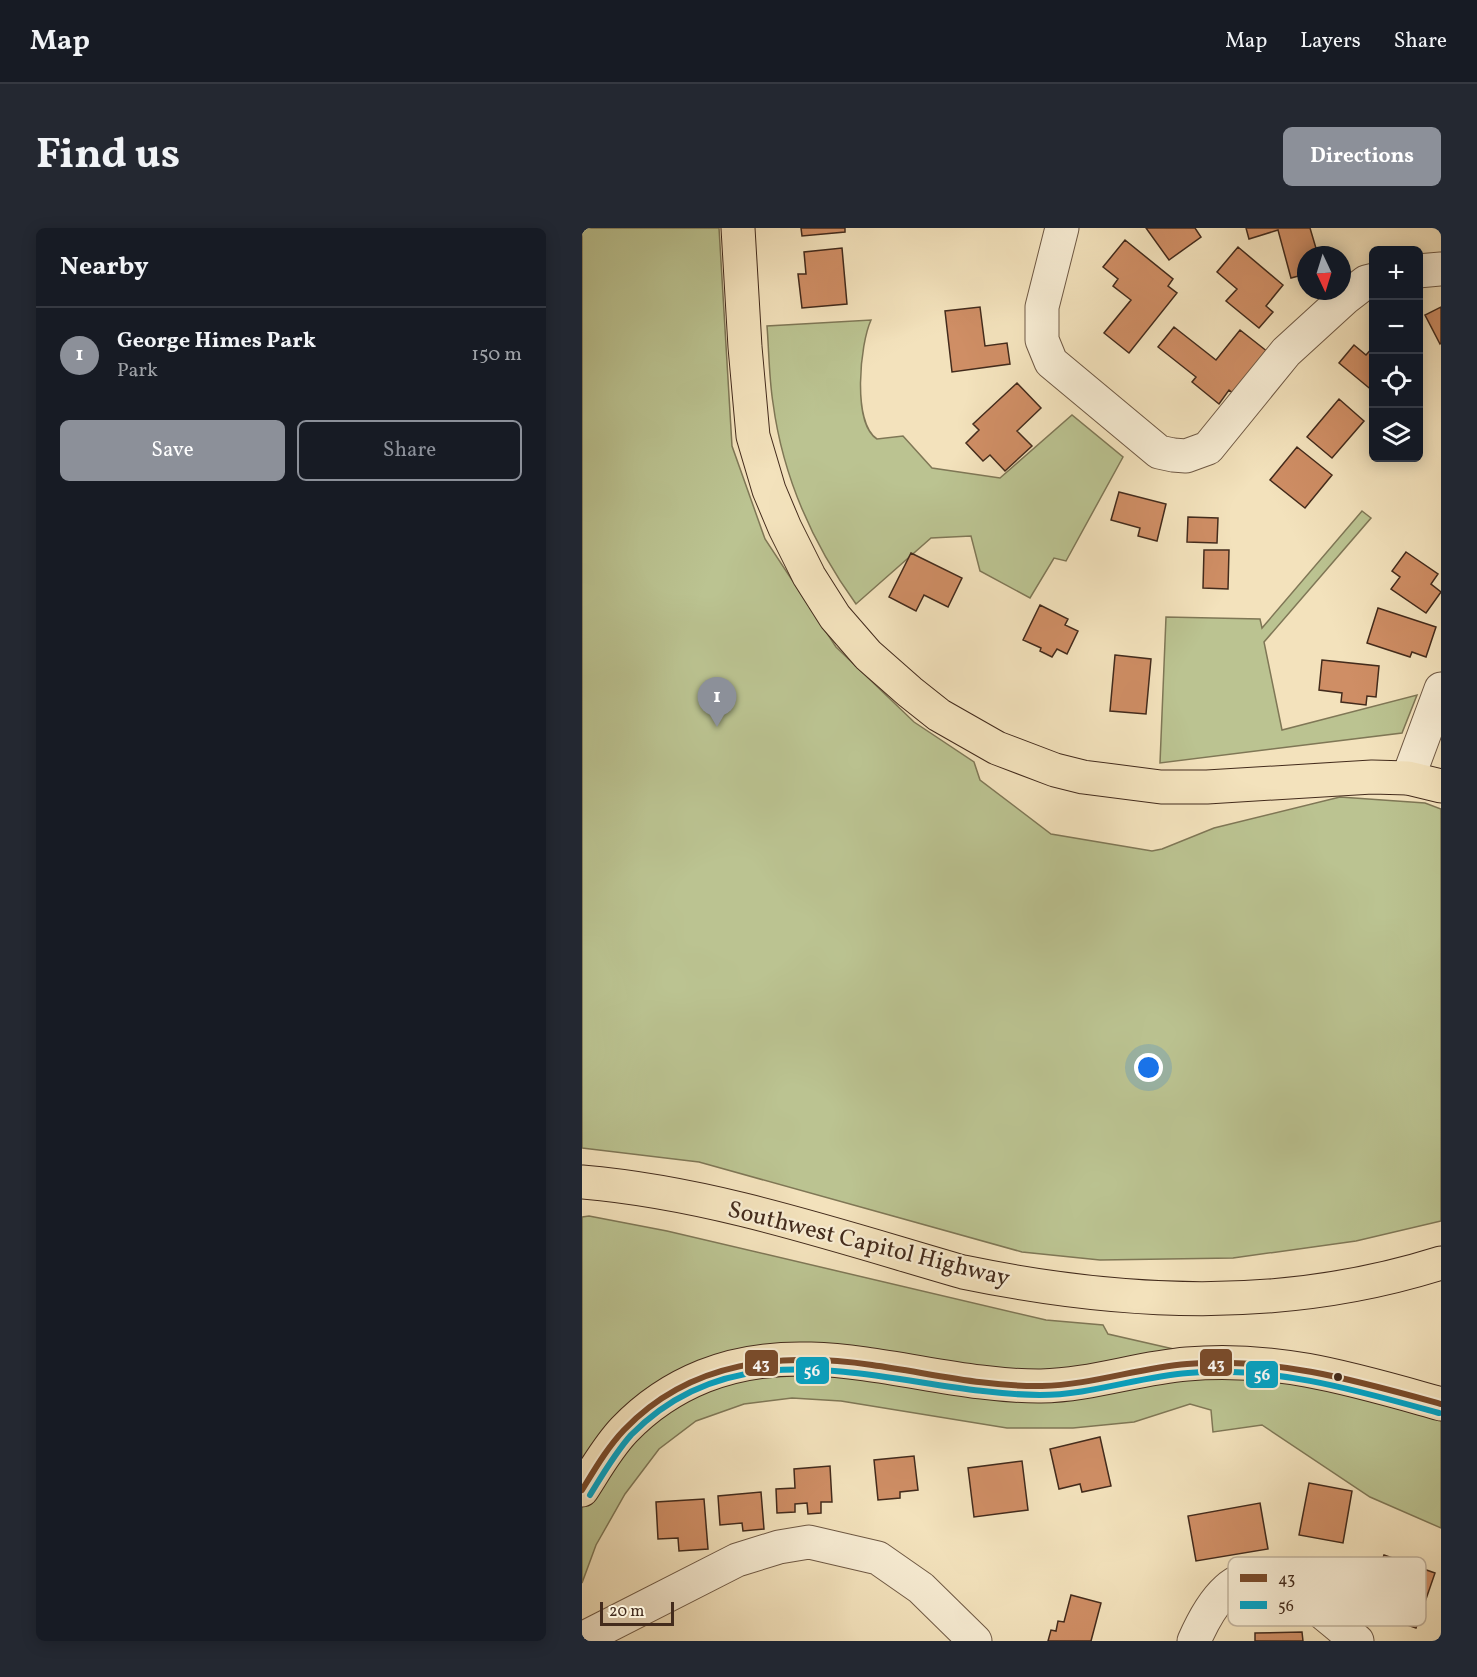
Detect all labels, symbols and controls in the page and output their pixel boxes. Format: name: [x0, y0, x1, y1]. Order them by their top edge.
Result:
text: Map: [30, 22, 90, 61]
text: Map: [1225, 27, 1267, 56]
text: Layers: [1300, 27, 1361, 56]
text: Share: [1394, 27, 1447, 56]
text: Find us: [36, 127, 180, 186]
button: Directions: [1283, 127, 1441, 186]
north arrow: [1297, 246, 1351, 300]
map controls: [1369, 246, 1423, 462]
button: +: [1369, 246, 1423, 300]
text: Nearby: [60, 249, 149, 285]
button: −: [1369, 300, 1423, 354]
text: George Himes Park: [117, 326, 316, 357]
text: 1: [75, 341, 84, 369]
text: 150 m: [471, 341, 522, 369]
button: locate: [1369, 354, 1423, 408]
text: Park: [117, 357, 158, 385]
button: layers: [1369, 408, 1423, 462]
button: Save: [60, 420, 285, 481]
button: Share: [297, 420, 522, 481]
pin: 1: [698, 678, 736, 727]
your location: [1134, 1053, 1163, 1082]
street label: Southwest Capitol Highway: [724, 1193, 1013, 1296]
line badge: 43: [1199, 1348, 1233, 1377]
line badge: 43: [744, 1349, 779, 1377]
text: 43: [752, 1354, 770, 1376]
text: 43: [1207, 1354, 1225, 1376]
line badge: 56: [795, 1356, 830, 1385]
line badge: 56: [1245, 1360, 1279, 1389]
text: 56: [804, 1361, 820, 1383]
text: 56: [1254, 1365, 1270, 1387]
unlabelled marker: [1332, 1371, 1344, 1383]
legend: [1228, 1557, 1426, 1626]
text: 43: [1278, 1569, 1295, 1591]
text: 56: [1278, 1596, 1294, 1618]
scale bar: [600, 1599, 674, 1626]
text: 20 m: [609, 1601, 644, 1623]

